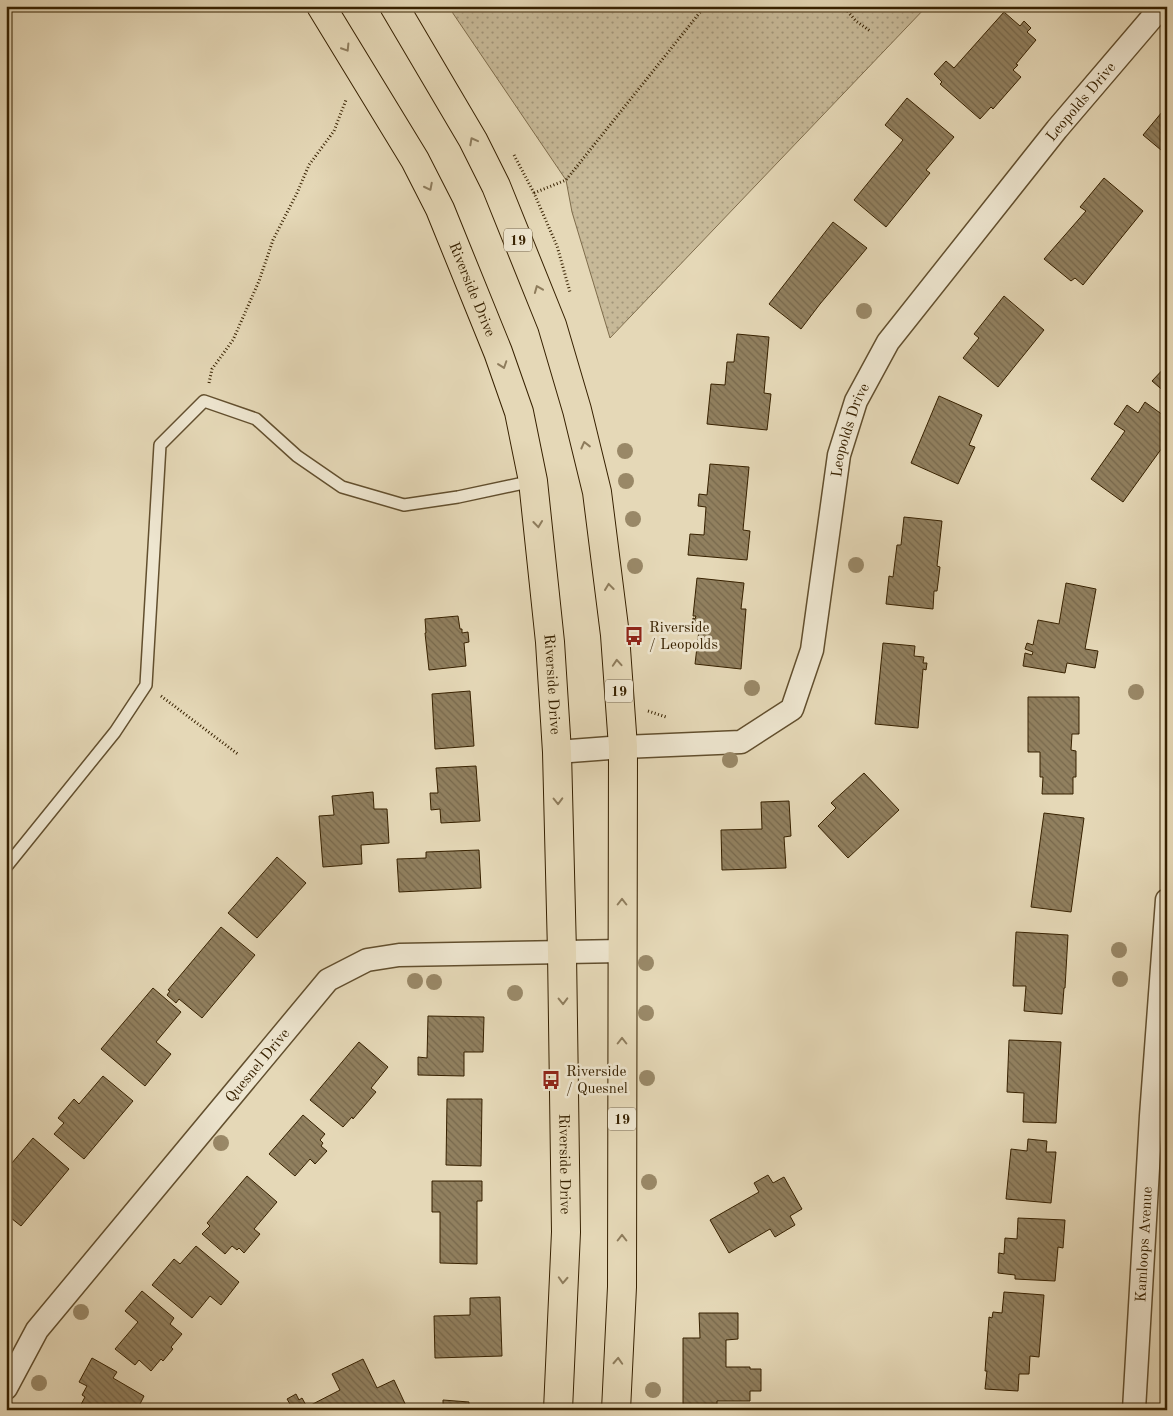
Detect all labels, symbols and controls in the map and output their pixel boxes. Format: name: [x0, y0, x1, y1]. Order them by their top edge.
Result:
one-way arrow: [340, 42, 349, 51]
street label: Leopolds Drive: [1044, 60, 1119, 145]
one-way arrow: [469, 137, 479, 146]
one-way arrow: [423, 182, 433, 191]
road number: 19: [504, 228, 532, 252]
street label: Riverside Drive: [445, 240, 497, 339]
one-way arrow: [534, 286, 544, 294]
one-way arrow: [497, 361, 507, 369]
street label: Leopolds Drive: [830, 381, 873, 478]
one-way arrow: [580, 440, 591, 449]
one-way arrow: [532, 520, 543, 528]
one-way arrow: [604, 583, 615, 591]
place label: Riverside / Leopolds: [649, 621, 718, 653]
bus stop icon: Riverside / Leopolds: [623, 625, 645, 647]
street label: Riverside Drive: [540, 633, 562, 735]
one-way arrow: [612, 659, 623, 667]
road number: 19: [605, 679, 633, 702]
one-way arrow: [553, 797, 563, 805]
one-way arrow: [617, 898, 627, 906]
one-way arrow: [558, 998, 568, 1005]
street label: Quesnel Drive: [223, 1026, 293, 1106]
one-way arrow: [617, 1036, 627, 1044]
place label: Riverside / Quesnel: [566, 1065, 628, 1097]
bus stop icon: Riverside / Quesnel: [540, 1069, 562, 1091]
road number: 19: [608, 1108, 636, 1130]
street label: Riverside Drive: [555, 1114, 572, 1215]
street label: Kamloops Avenue: [1134, 1186, 1156, 1303]
one-way arrow: [617, 1234, 627, 1242]
one-way arrow: [558, 1277, 569, 1285]
one-way arrow: [613, 1357, 624, 1365]

